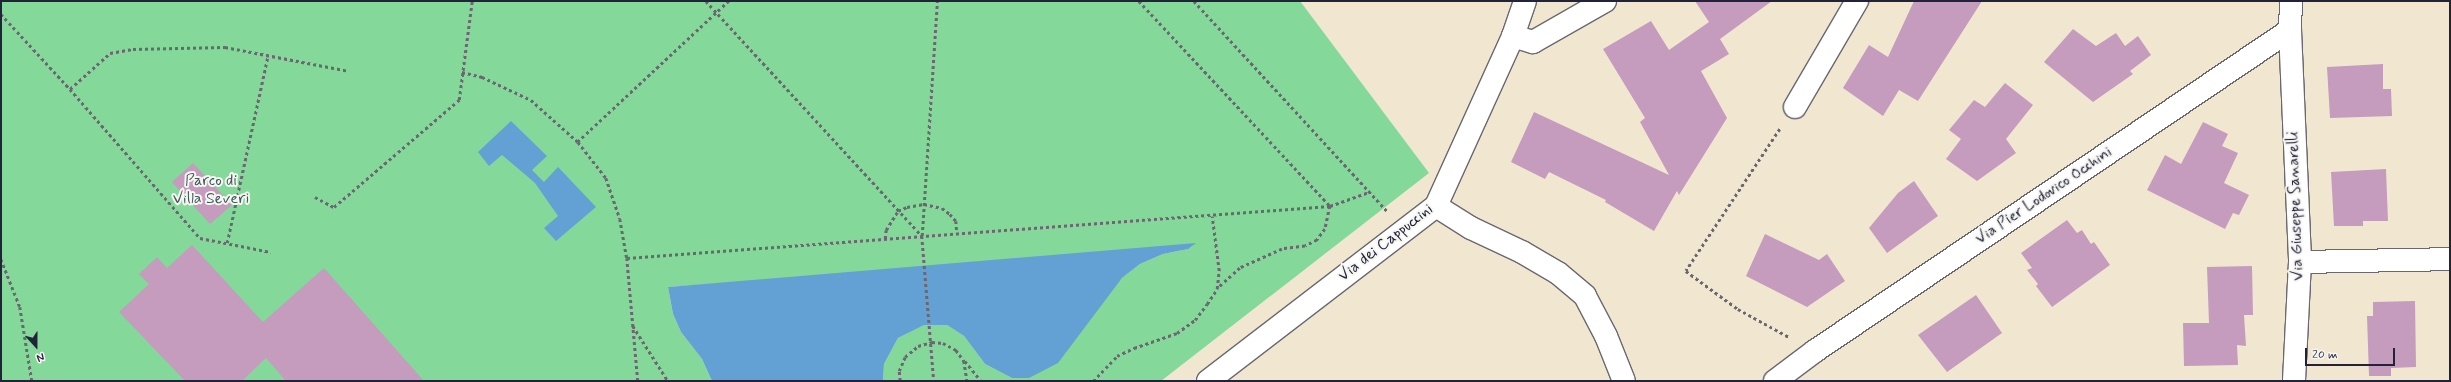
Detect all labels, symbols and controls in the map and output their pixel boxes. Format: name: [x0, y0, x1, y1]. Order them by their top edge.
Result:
street label: Via Giuseppe Sanarelli: [2284, 132, 2308, 280]
street label: Via Pier Lodovico Occhini: [1971, 143, 2117, 249]
park label: Parco di Villa Severi: [173, 171, 249, 209]
street label: Via dei Cappuccini: [1335, 200, 1437, 286]
north arrow: [16, 326, 56, 366]
scale bar: [2307, 340, 2397, 366]
text: 20 m: [2312, 347, 2338, 363]
text: N: [34, 349, 46, 365]

